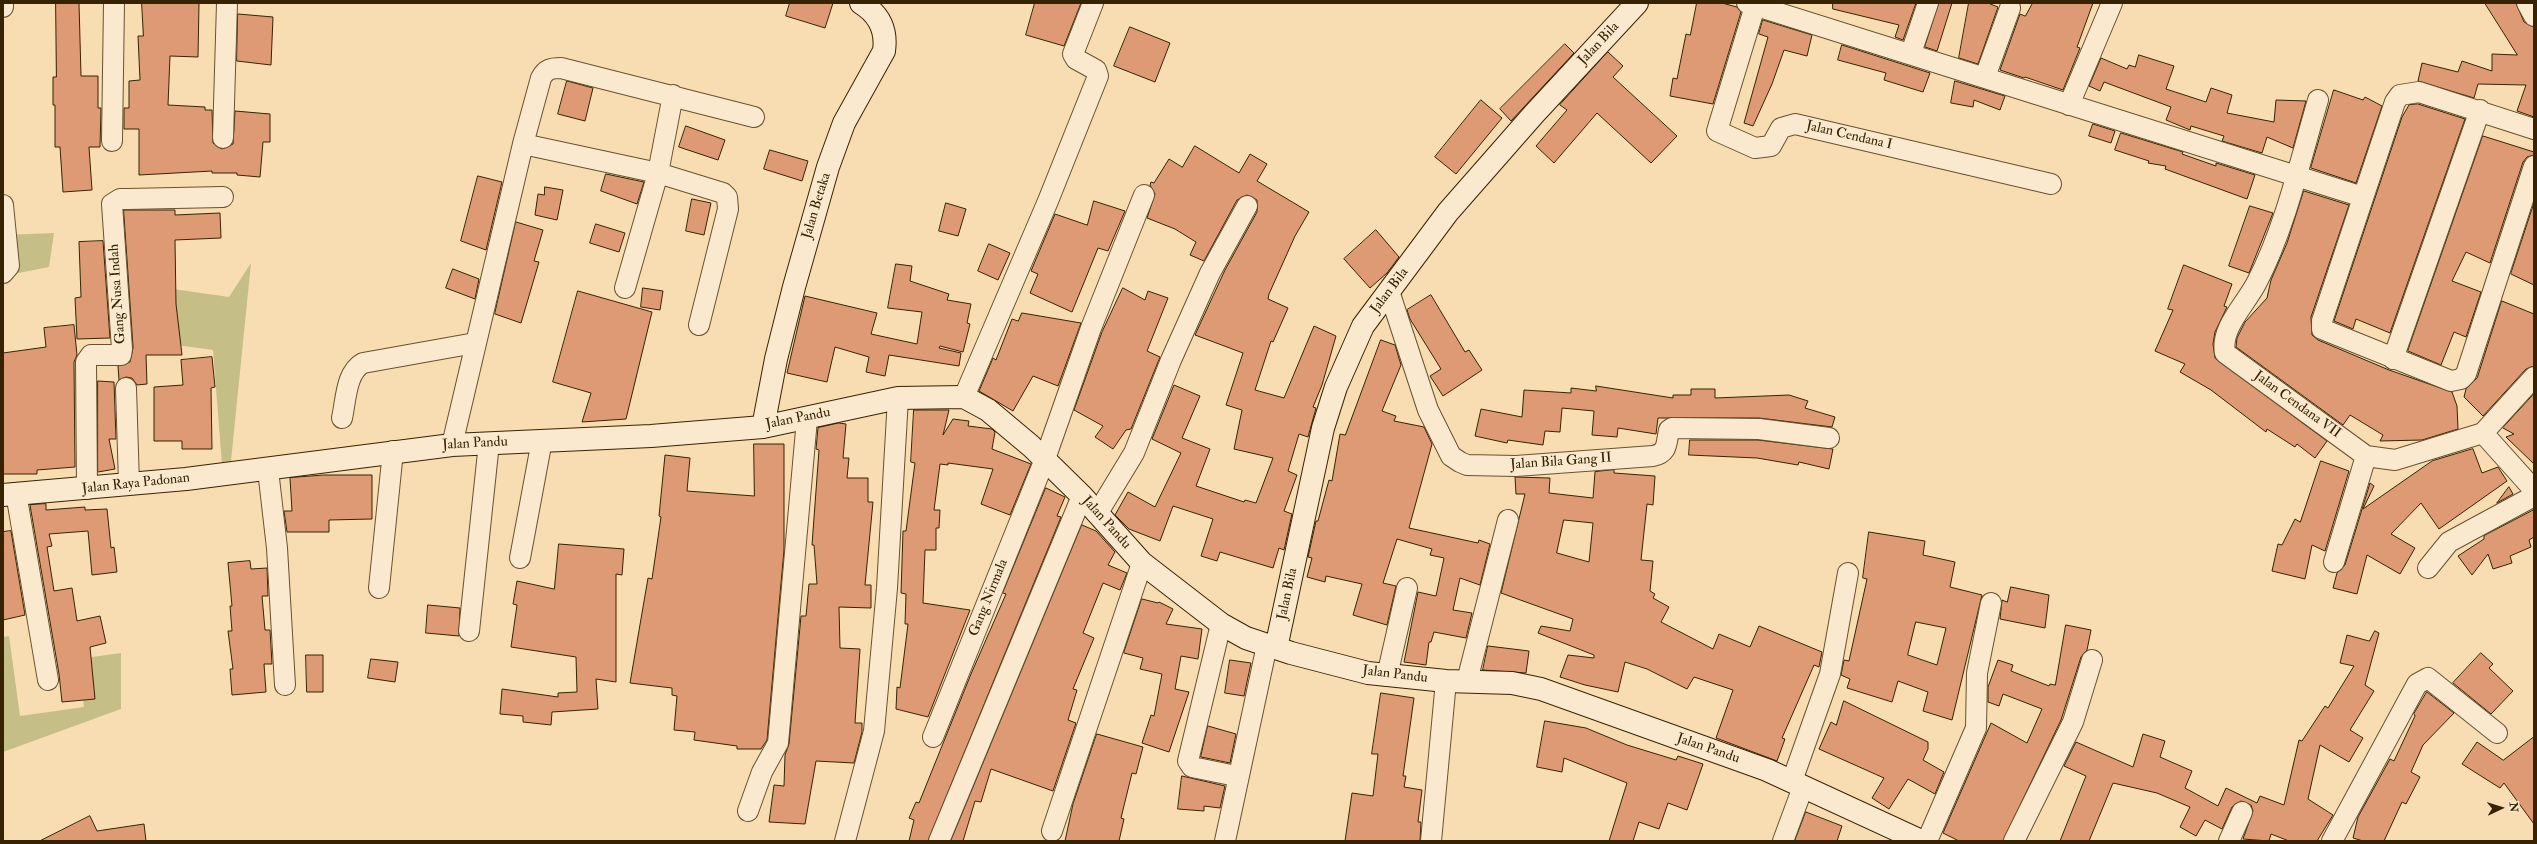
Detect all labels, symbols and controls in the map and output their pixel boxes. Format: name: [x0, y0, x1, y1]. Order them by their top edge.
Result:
street label: Jalan Bila: [1575, 19, 1623, 69]
street label: Jalan Cendana I: [1804, 118, 1894, 154]
street label: Jalan Betaka: [799, 171, 835, 241]
street label: Gang Nusa Indah: [106, 243, 130, 345]
street label: Jalan Bila: [1367, 265, 1413, 317]
street label: Jalan Cendana VII: [2250, 368, 2344, 442]
street label: Jalan Pandu: [764, 404, 832, 434]
street label: Jalan Pandu: [442, 434, 508, 454]
street label: Jalan Bila Gang II: [1510, 450, 1612, 474]
street label: Jalan Raya Padonan: [81, 470, 191, 498]
street label: Jalan Pandu: [1078, 493, 1134, 553]
street label: Gang Nirmala: [966, 557, 1012, 639]
street label: Jalan Bila: [1274, 566, 1302, 622]
street label: Jalan Pandu: [1361, 663, 1429, 687]
street label: Jalan Pandu: [1674, 730, 1742, 768]
north arrow: [2481, 788, 2521, 828]
text: N: [2507, 802, 2520, 812]

